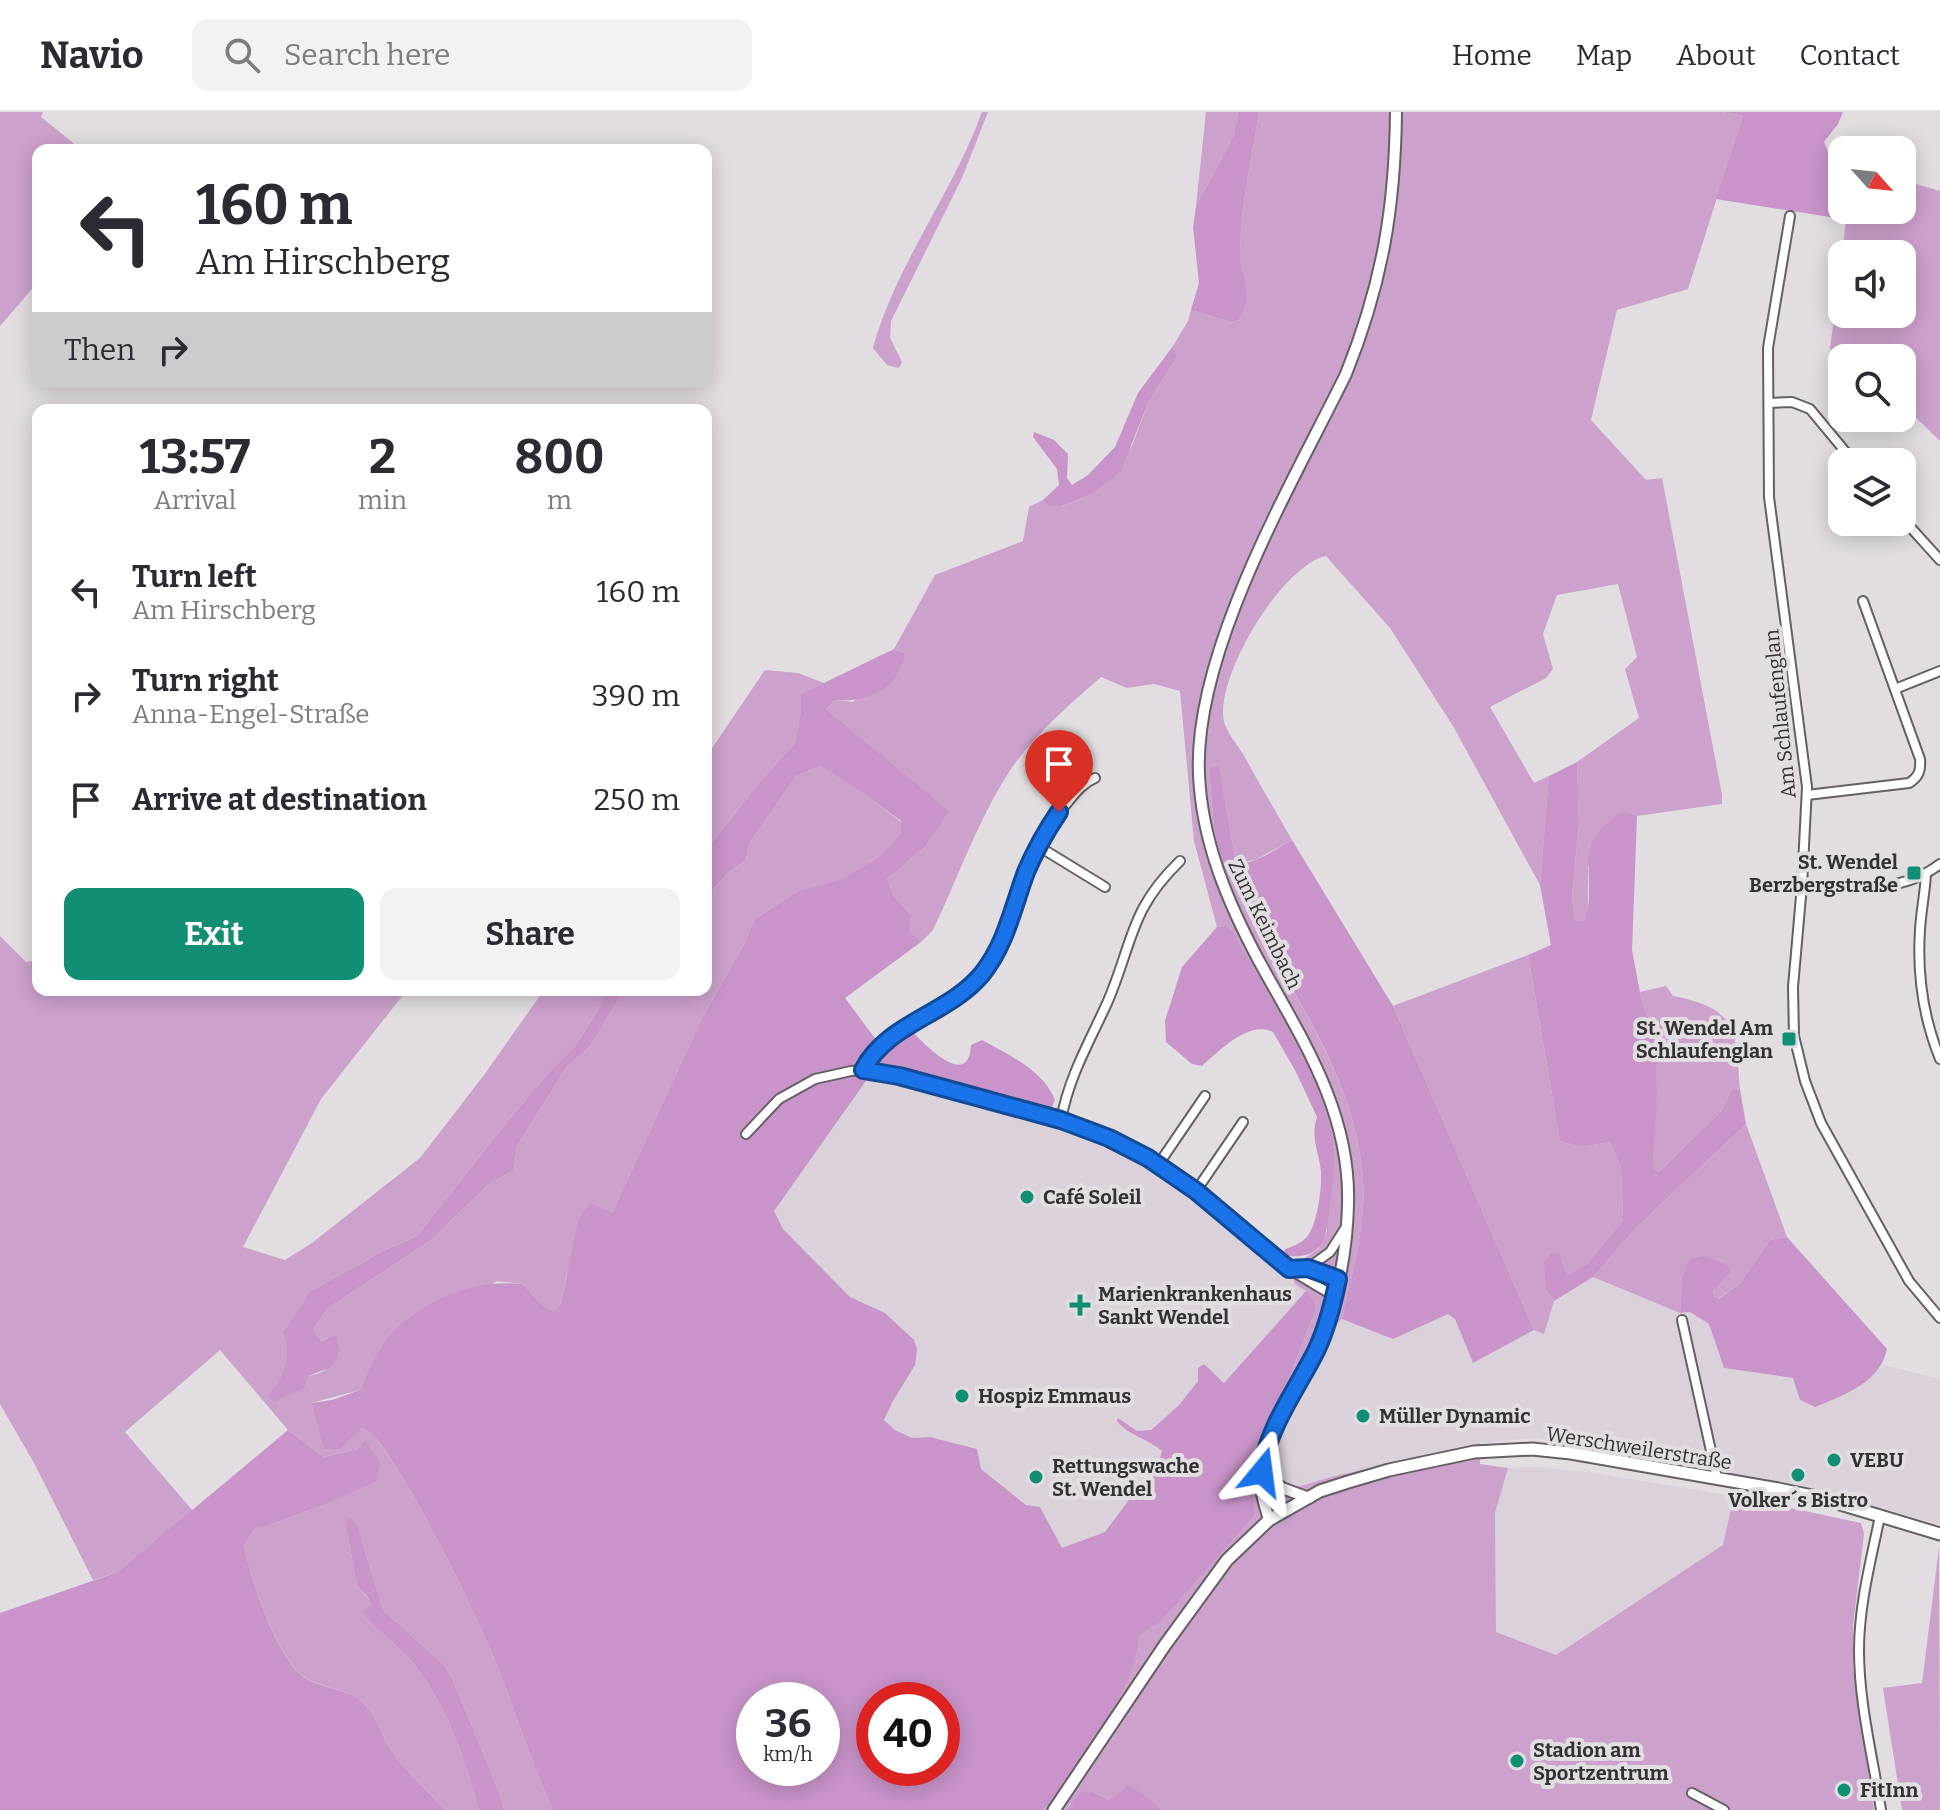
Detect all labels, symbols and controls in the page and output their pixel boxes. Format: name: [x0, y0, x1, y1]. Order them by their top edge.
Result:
search box: [192, 19, 752, 91]
text: Navio: [40, 32, 144, 78]
icon: search: [220, 33, 264, 77]
text: Search here: [284, 37, 450, 73]
text: Home: [1452, 39, 1532, 72]
text: Map: [1576, 39, 1632, 72]
text: About: [1676, 39, 1756, 72]
text: Contact: [1800, 39, 1900, 72]
north arrow: [1828, 136, 1916, 224]
map controls: [1828, 136, 1916, 536]
text: 160 m: [196, 172, 352, 239]
icon: left: [64, 176, 168, 280]
text: Am Hirschberg: [196, 240, 450, 284]
button: sound: [1828, 240, 1916, 328]
icon: right: [151, 328, 195, 372]
text: Then: [64, 332, 135, 368]
button: search: [1828, 344, 1916, 432]
text: 13:57: [140, 428, 250, 486]
text: 2: [369, 428, 396, 486]
text: 800: [515, 428, 604, 486]
button: layers: [1828, 448, 1916, 536]
text: Arrival: [154, 485, 236, 516]
text: min: [358, 485, 407, 516]
text: m: [547, 485, 572, 516]
text: Turn left: [132, 559, 257, 595]
icon: left: [64, 570, 108, 614]
text: 160 m: [596, 574, 680, 610]
text: Am Hirschberg: [132, 595, 316, 626]
street label: Am Schlaufenglan: [1759, 628, 1801, 800]
text: Turn right: [132, 663, 279, 699]
icon: right: [64, 674, 108, 718]
text: 390 m: [591, 678, 680, 714]
text: Anna-Engel-Straße: [132, 699, 369, 730]
pin: [1025, 730, 1093, 812]
icon: arrive: [1037, 742, 1081, 786]
icon: arrive: [64, 778, 108, 822]
text: Arrive at destination: [132, 782, 427, 818]
text: 250 m: [594, 782, 680, 818]
place label: St. Wendel Berzbergstraße: [1749, 850, 1898, 897]
street label: Zum Keimbach: [1223, 855, 1307, 993]
marker: St. Wendel Berzbergstraße: [1905, 864, 1923, 882]
button: Exit: [64, 888, 364, 980]
button: Share: [380, 888, 680, 980]
place label: St. Wendel Am Schlaufenglan: [1636, 1016, 1773, 1063]
marker: St. Wendel Am Schlaufenglan: [1780, 1030, 1798, 1048]
place label: Café Soleil: [1043, 1185, 1142, 1209]
marker: Café Soleil: [1018, 1188, 1036, 1206]
place label: Marienkrankenhaus Sankt Wendel: [1098, 1282, 1292, 1329]
marker: Marienkrankenhaus Sankt Wendel: [1069, 1294, 1091, 1316]
place label: Hospiz Emmaus: [978, 1384, 1131, 1408]
marker: Hospiz Emmaus: [953, 1387, 971, 1405]
place label: Müller Dynamic: [1379, 1404, 1531, 1428]
marker: Müller Dynamic: [1354, 1407, 1372, 1425]
street label: Werschweilerstraße: [1545, 1421, 1733, 1475]
position arrow: [1220, 1430, 1304, 1514]
place label: VEBU: [1850, 1448, 1904, 1472]
marker: VEBU: [1825, 1451, 1843, 1469]
place label: Rettungswache St. Wendel: [1052, 1454, 1199, 1501]
marker: Volker´s Bistro: [1789, 1466, 1807, 1484]
marker: Rettungswache St. Wendel: [1027, 1468, 1045, 1486]
place label: Volker´s Bistro: [1728, 1488, 1868, 1512]
speed limit sign: 40: [856, 1682, 960, 1786]
text: 36: [765, 1700, 811, 1748]
place label: Stadion am Sportzentrum: [1533, 1738, 1669, 1785]
text: km/h: [763, 1742, 813, 1766]
marker: Stadion am Sportzentrum: [1508, 1752, 1526, 1770]
place label: FitInn: [1860, 1778, 1918, 1802]
marker: FitInn: [1835, 1781, 1853, 1799]

